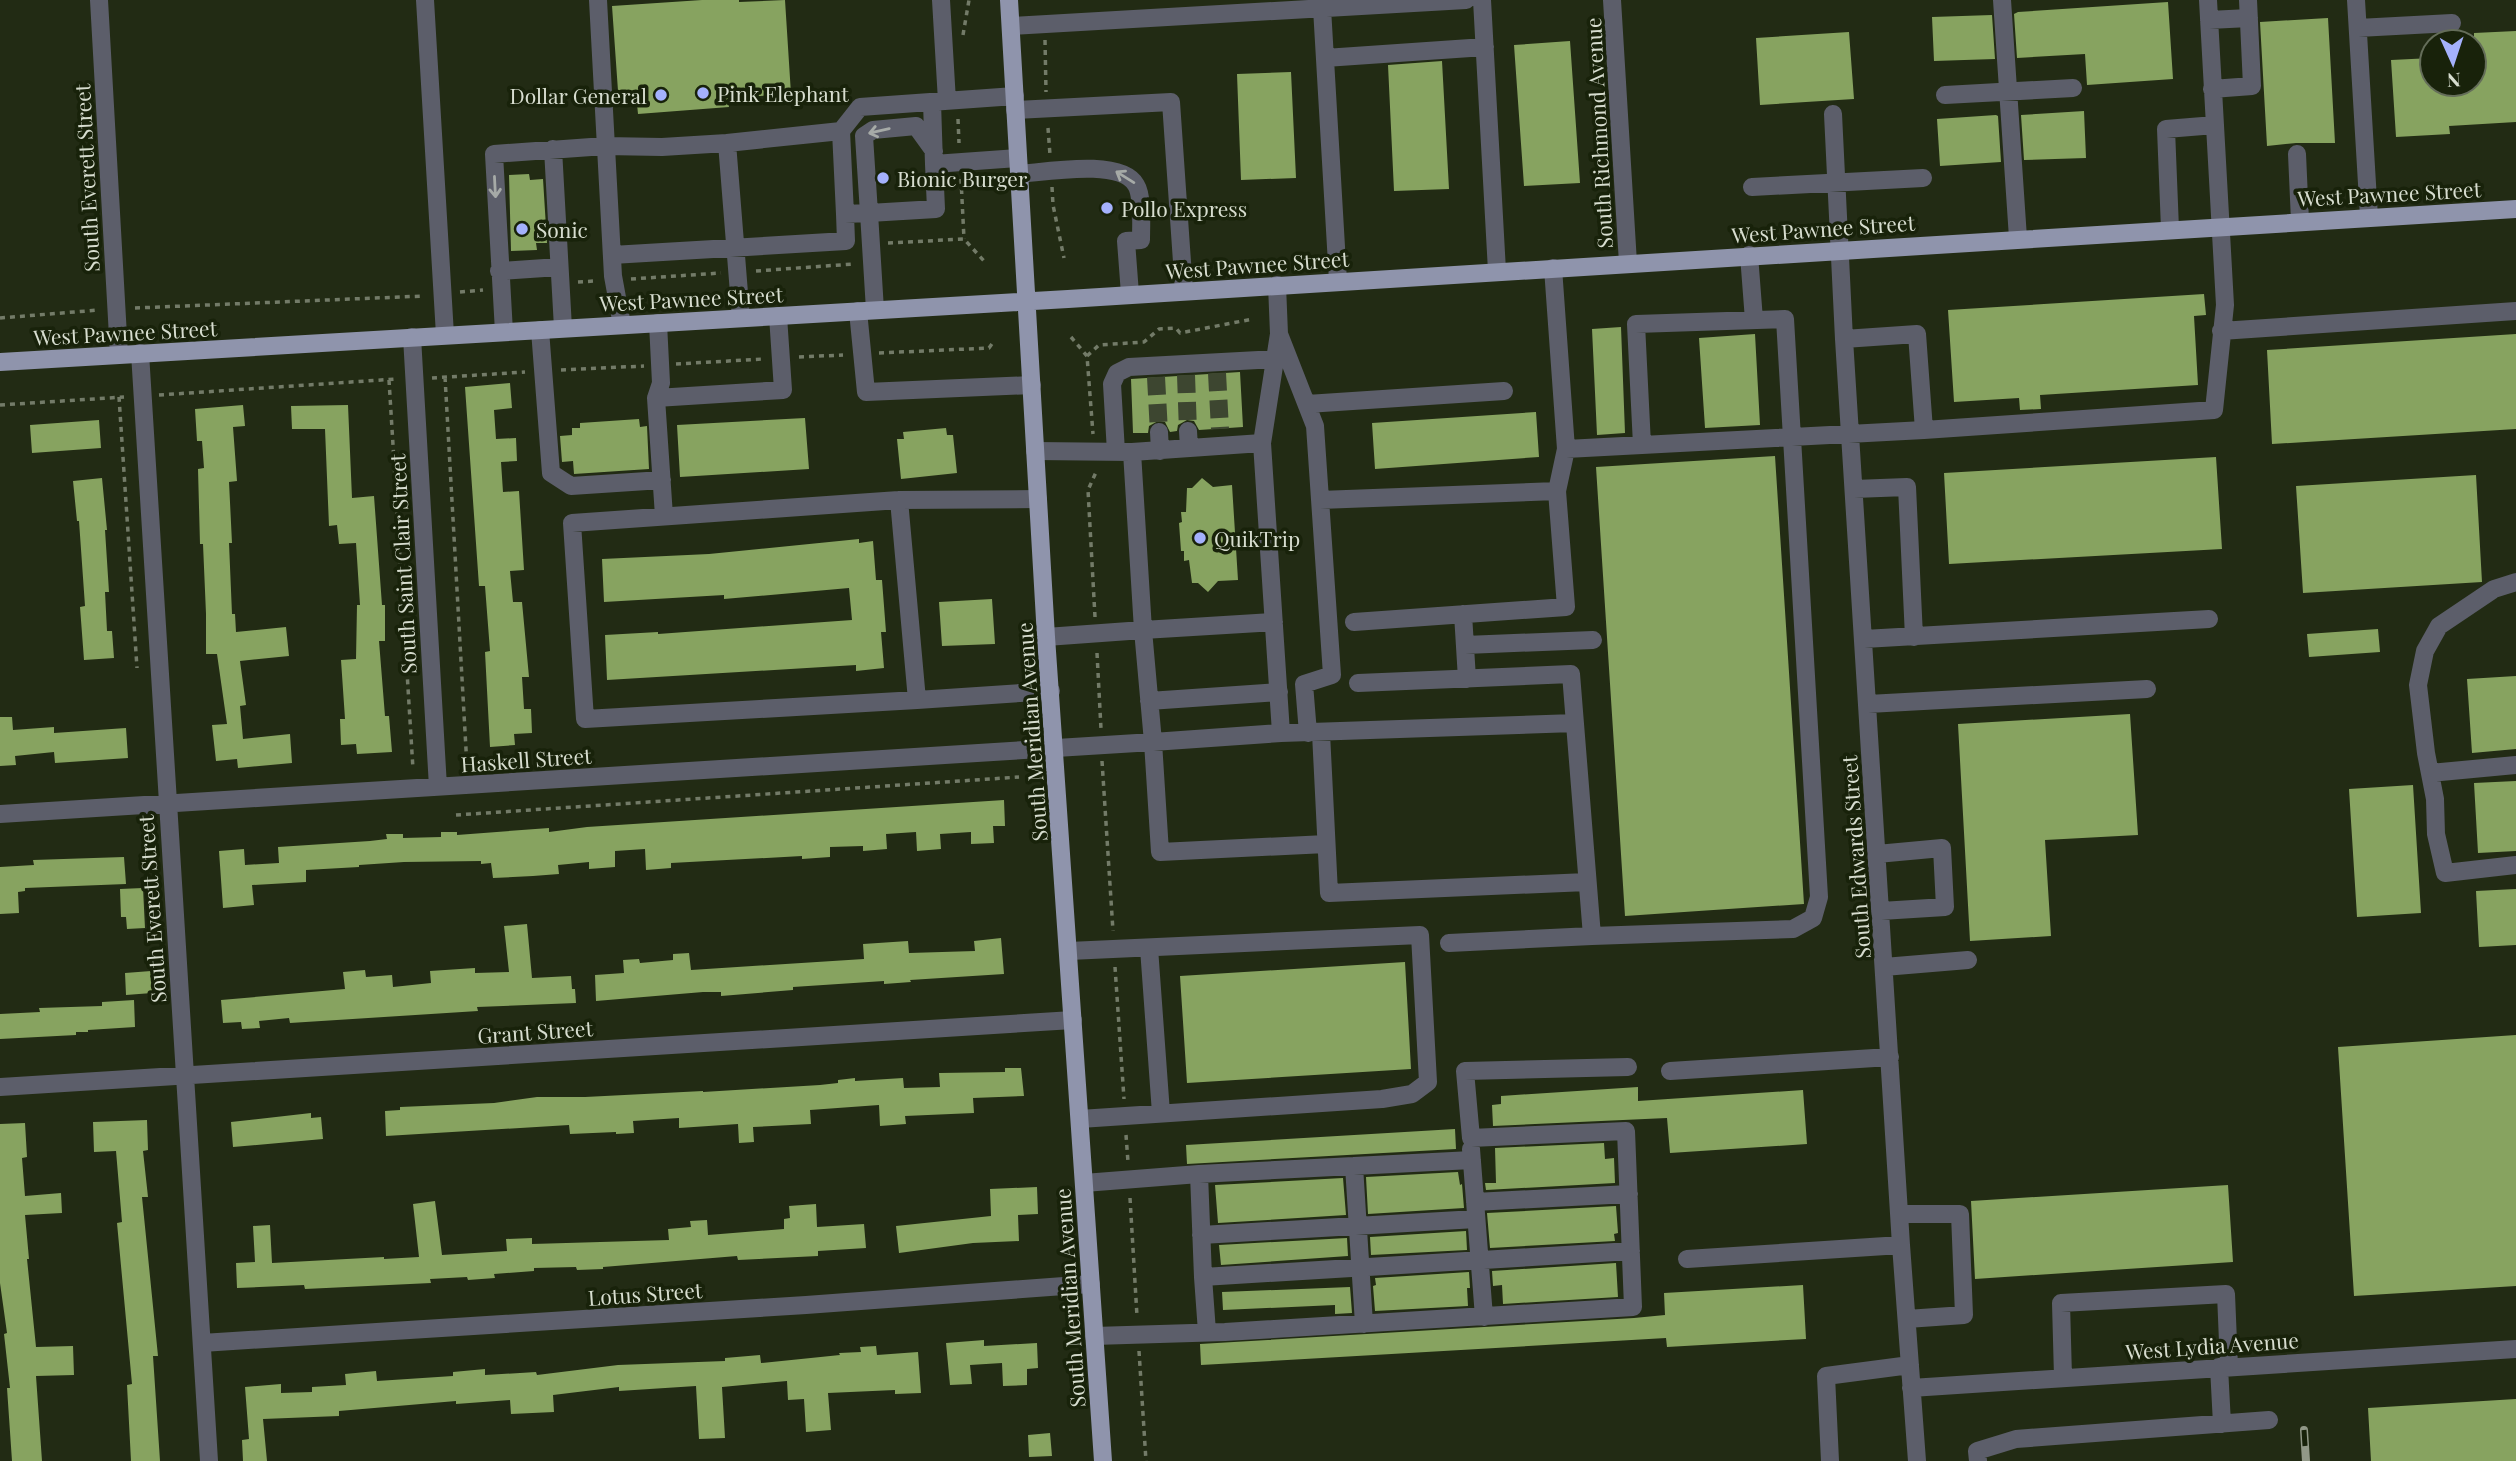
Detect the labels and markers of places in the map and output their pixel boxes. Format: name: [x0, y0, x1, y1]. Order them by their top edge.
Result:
place label: Pink Elephant: [717, 79, 849, 107]
place label: Dollar General: [510, 81, 647, 109]
marker: Pink Elephant: [695, 85, 711, 101]
marker: Dollar General: [653, 87, 669, 103]
place label: Bionic Burger: [897, 164, 1028, 192]
marker: Bionic Burger: [875, 170, 891, 186]
place label: Pollo Express: [1121, 194, 1247, 222]
marker: Pollo Express: [1099, 200, 1115, 216]
place label: Sonic: [536, 215, 588, 243]
marker: Sonic: [514, 221, 530, 237]
place label: QuikTrip: [1214, 524, 1300, 552]
marker: QuikTrip: [1192, 530, 1208, 546]

